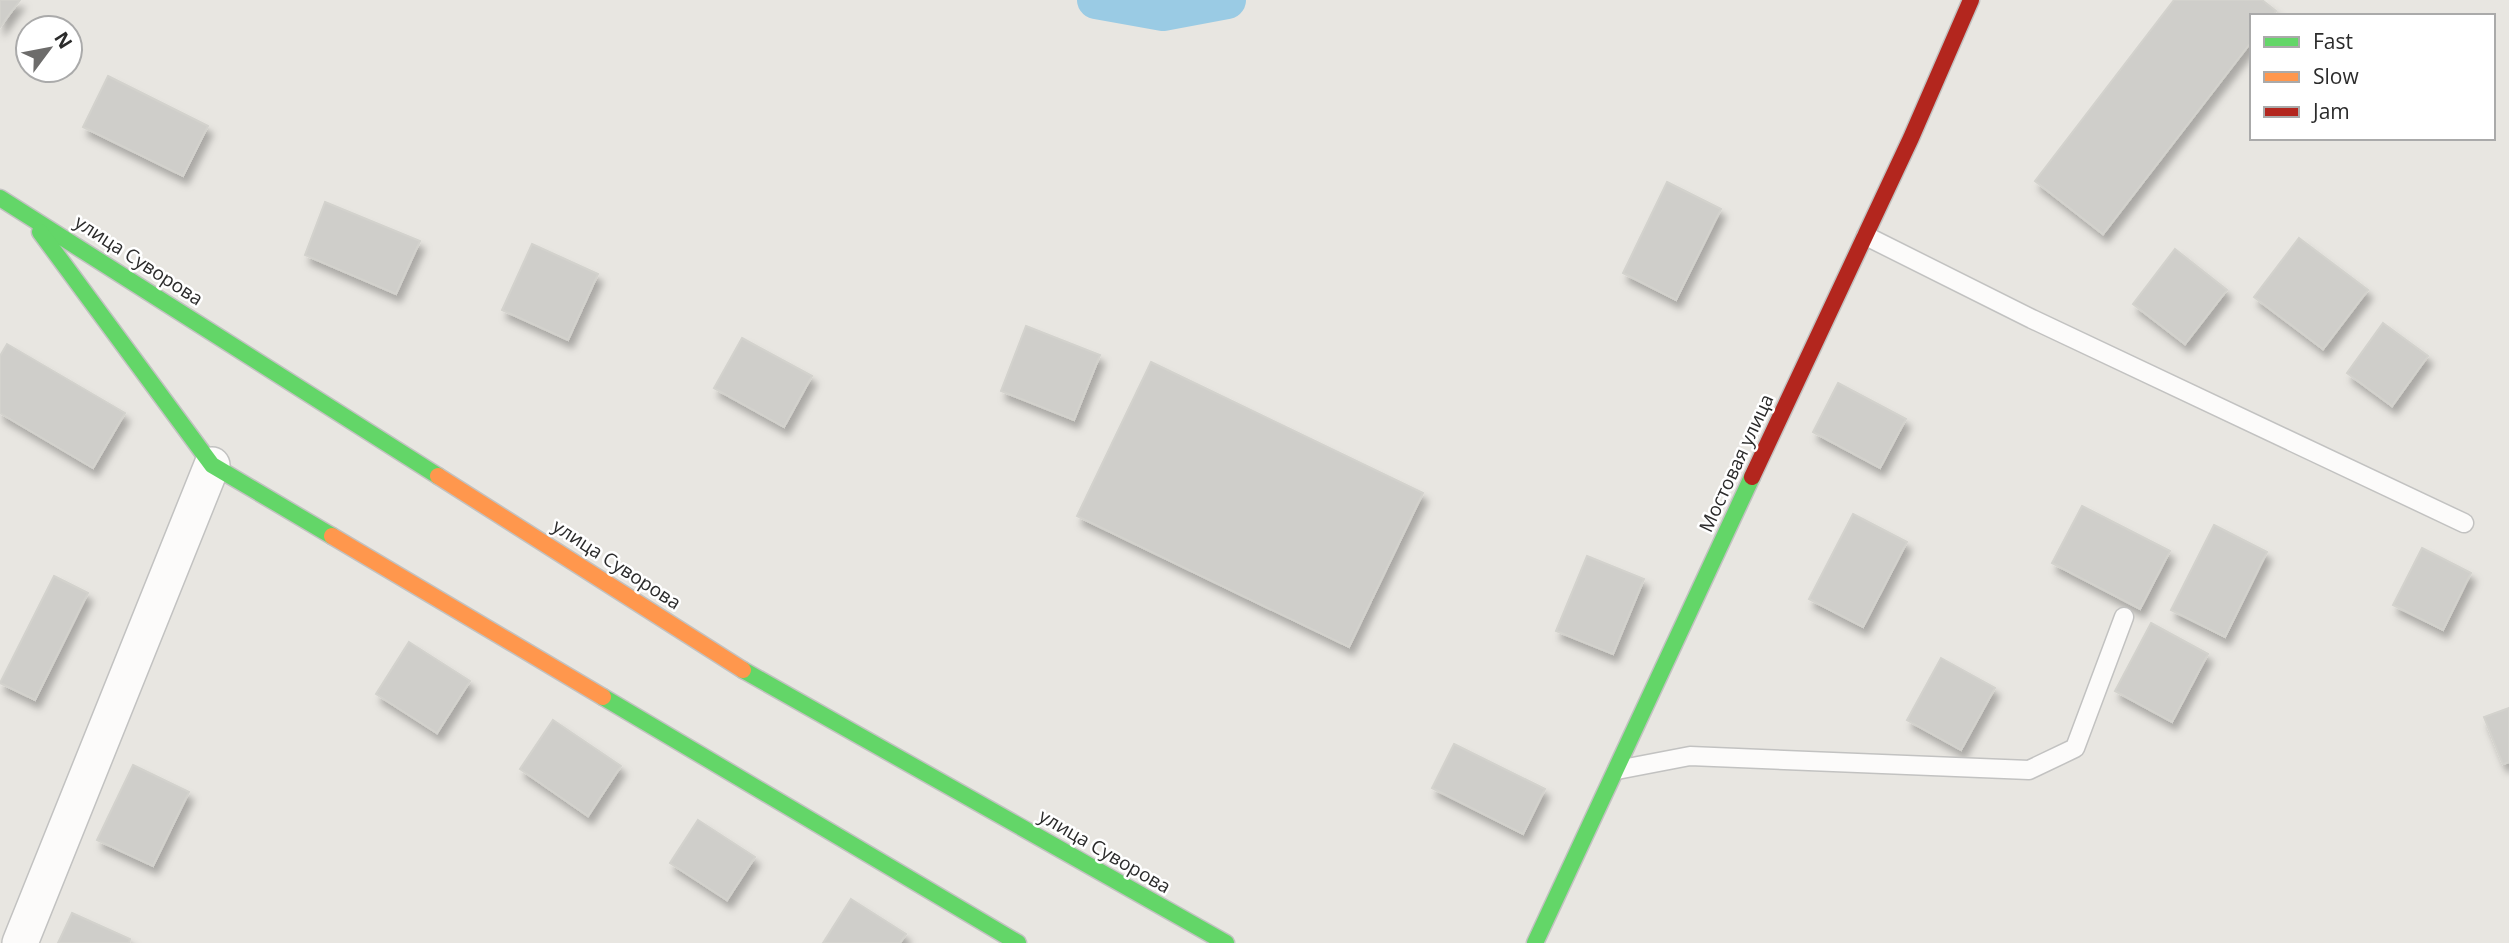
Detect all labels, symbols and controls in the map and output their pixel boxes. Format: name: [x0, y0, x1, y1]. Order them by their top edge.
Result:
north arrow: [14, 14, 84, 84]
legend: [2250, 14, 2495, 140]
text: N: [48, 27, 79, 53]
text: Fast: [2313, 27, 2353, 55]
text: Slow: [2313, 62, 2359, 90]
text: Jam: [2311, 97, 2350, 125]
street label: улица Суворова: [70, 209, 208, 311]
street label: Мостовая улица: [1693, 390, 1779, 536]
street label: улица Суворова: [548, 513, 686, 615]
street label: улица Суворова: [1034, 803, 1176, 899]

